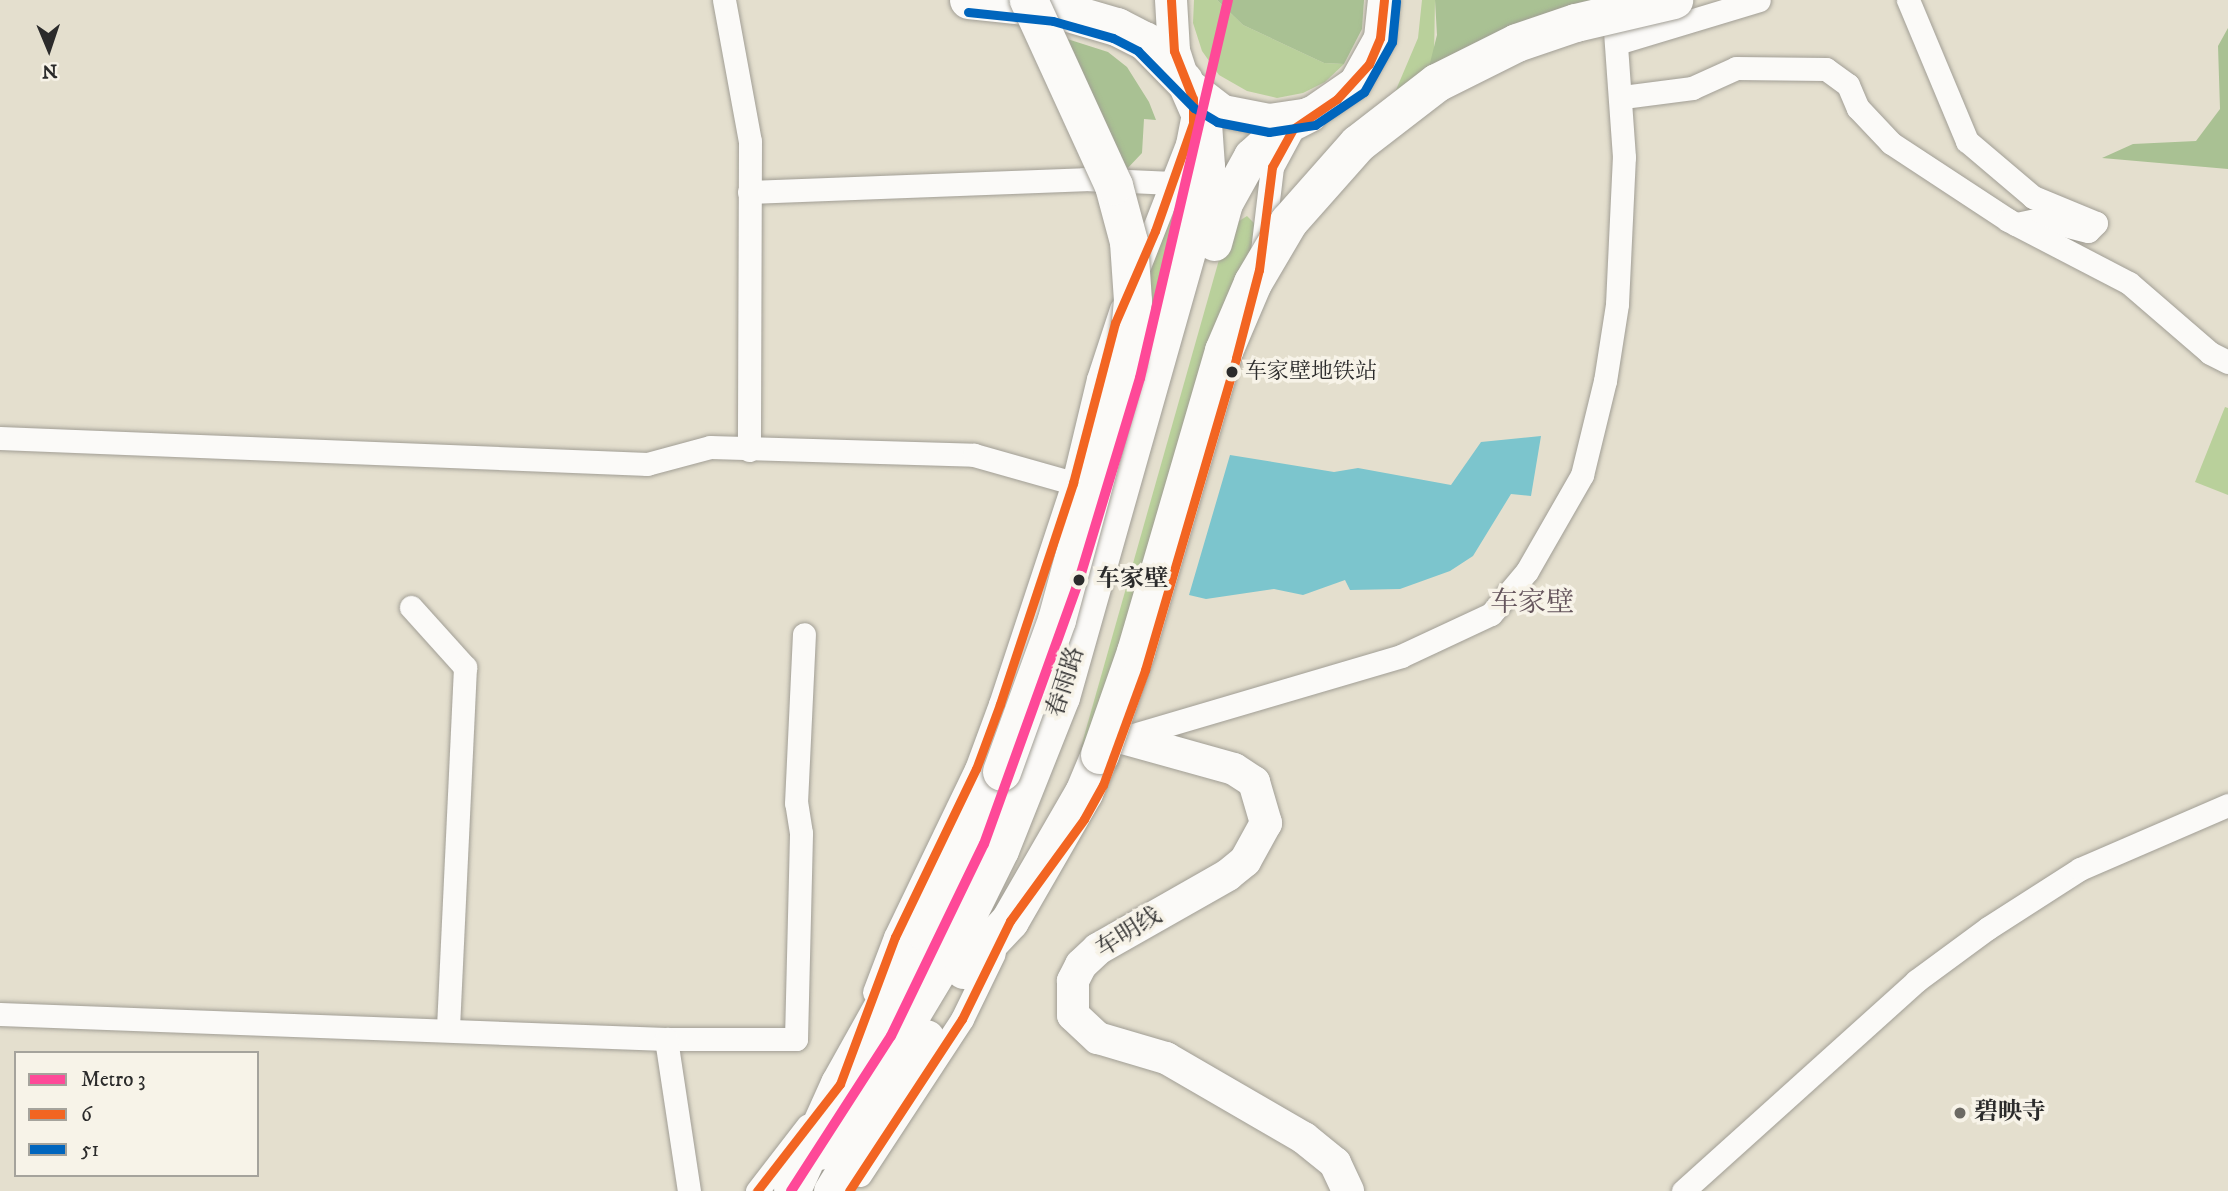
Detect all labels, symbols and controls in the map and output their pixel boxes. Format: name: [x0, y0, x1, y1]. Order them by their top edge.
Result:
north arrow: [14, 14, 84, 84]
text: N: [42, 59, 58, 82]
place label: 车家壁地铁站: [1245, 359, 1377, 385]
marker: 车家壁地铁站: [1225, 365, 1239, 379]
place label: 车家壁: [1096, 566, 1168, 594]
marker: 车家壁: [1068, 569, 1090, 591]
district label: 车家壁: [1490, 586, 1574, 620]
street label: 春雨路: [1041, 643, 1091, 721]
street label: 车明线: [1091, 902, 1167, 964]
legend: [14, 1051, 259, 1177]
text: Metro 3: [81, 1067, 146, 1093]
place label: 碧映寺: [1974, 1099, 2046, 1127]
text: 6: [81, 1102, 92, 1128]
marker: 碧映寺: [1952, 1105, 1968, 1121]
text: 51: [81, 1137, 99, 1163]

